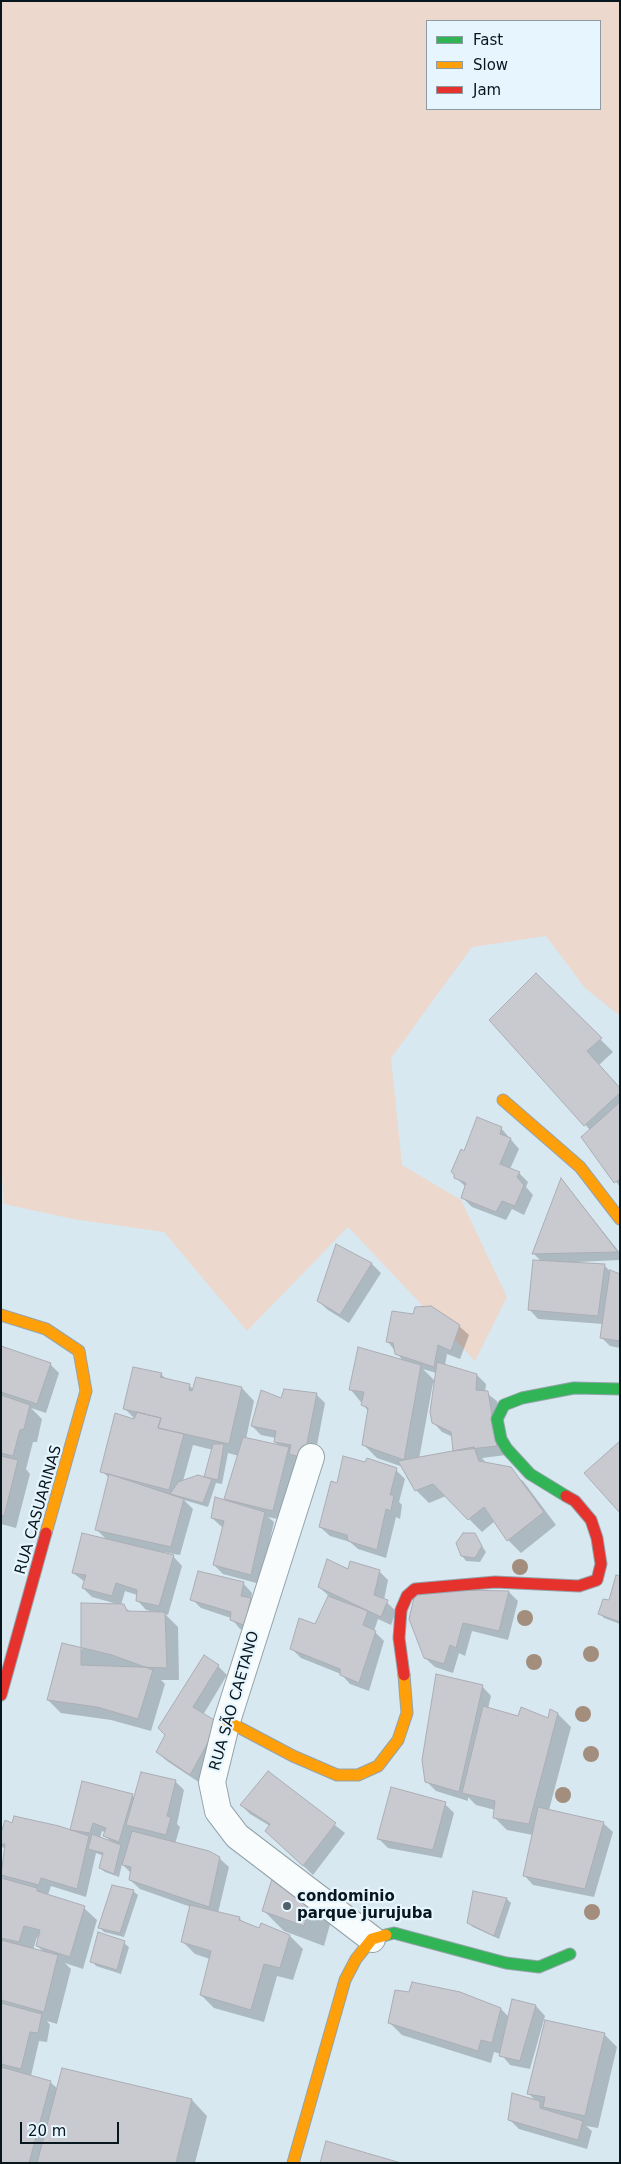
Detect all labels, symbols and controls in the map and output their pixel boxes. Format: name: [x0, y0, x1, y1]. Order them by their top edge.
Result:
legend: [426, 20, 601, 110]
text: Fast: [473, 31, 503, 49]
text: Slow: [473, 56, 508, 74]
text: Jam: [473, 81, 501, 99]
street label: RUA CASUARINAS: [12, 1443, 66, 1577]
street label: RUA SÃO CAETANO: [206, 1629, 264, 1773]
place label: condominio parque jurujuba: [297, 1888, 433, 1923]
marker: condominio parque jurujuba: [281, 1900, 293, 1912]
scale bar: [22, 2112, 121, 2144]
text: 20 m: [28, 2122, 66, 2140]

